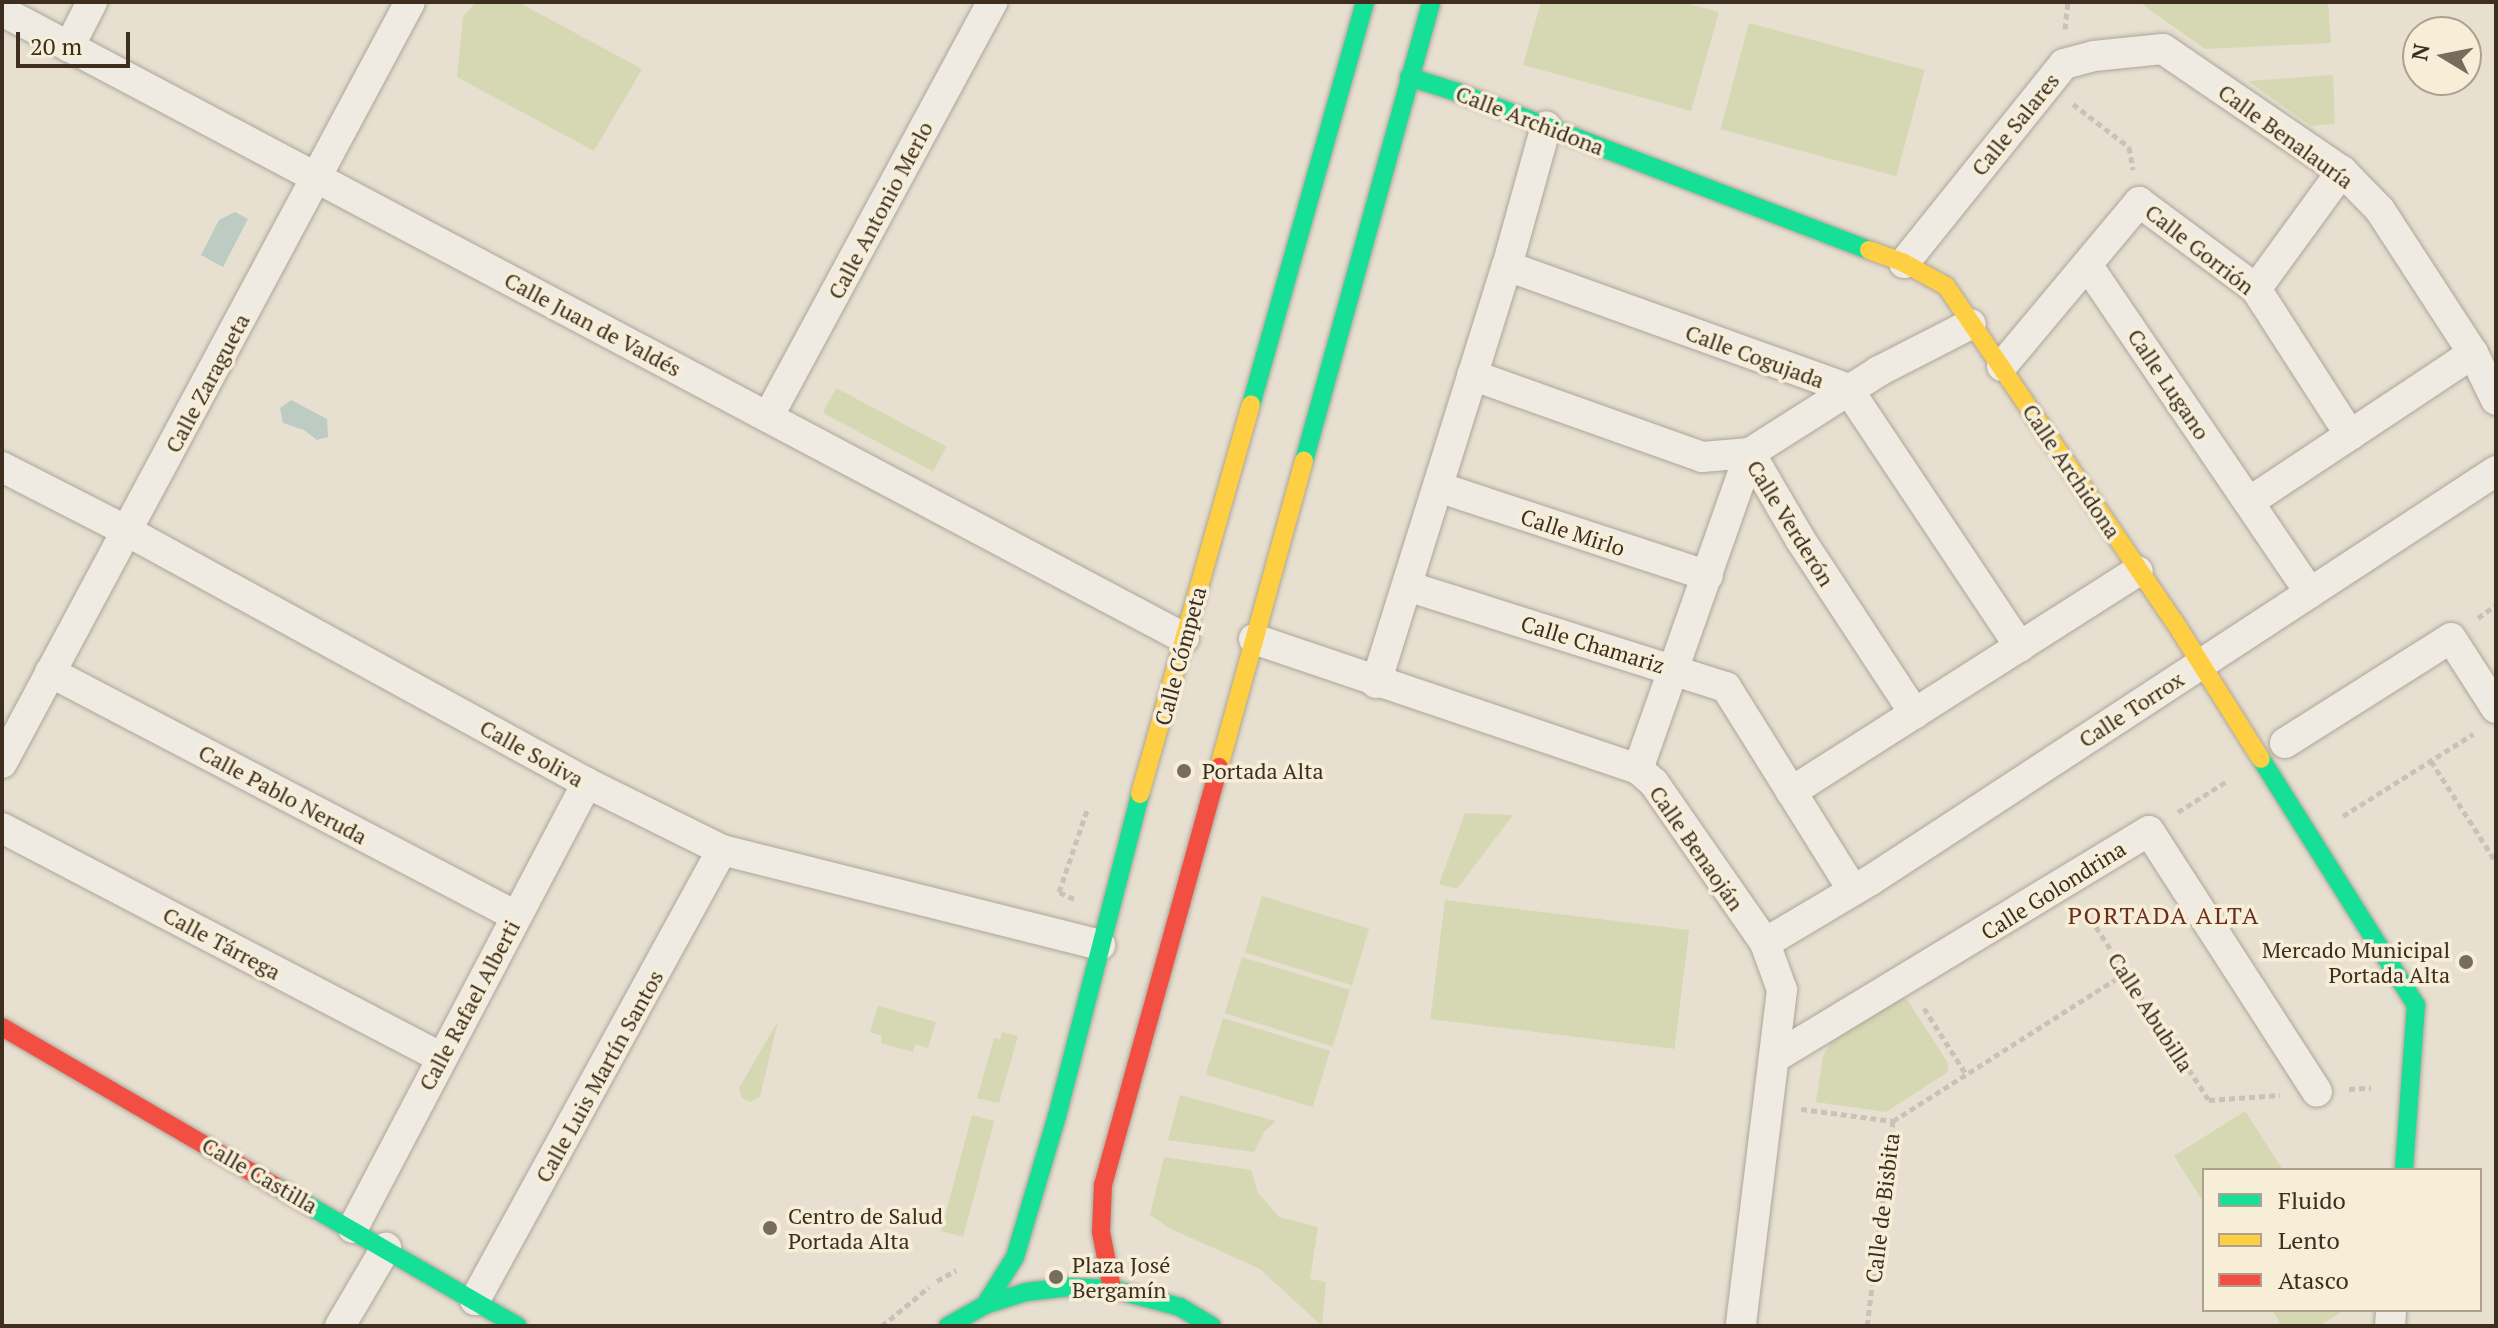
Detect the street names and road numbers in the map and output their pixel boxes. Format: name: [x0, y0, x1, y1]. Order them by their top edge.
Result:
street label: Calle Salares: [1966, 67, 2064, 181]
street label: Calle Benalauría: [2213, 78, 2359, 194]
street label: Calle Archidona: [1452, 80, 1608, 160]
street label: Calle Antonio Merlo: [822, 116, 938, 304]
street label: Calle Gorrión: [2140, 198, 2260, 300]
street label: Calle Juan de Valdés: [500, 266, 686, 382]
street label: Calle Zaragueta: [159, 309, 255, 457]
street label: Calle Cogujada: [1682, 319, 1828, 393]
street label: Calle Lugano: [2122, 324, 2216, 444]
street label: Calle Archidona: [2017, 399, 2127, 543]
street label: Calle Verderón: [1742, 455, 1840, 591]
street label: Calle Mirlo: [1518, 503, 1628, 561]
street label: Calle Cómpeta: [1149, 584, 1211, 728]
street label: Calle Chamariz: [1518, 610, 1668, 678]
street label: Calle Torrox: [2074, 665, 2188, 753]
street label: Calle Soliva: [476, 714, 588, 792]
street label: Calle Pablo Neruda: [194, 738, 372, 850]
street label: Calle Benaoján: [1644, 780, 1750, 916]
street label: Calle Golondrina: [1976, 835, 2130, 945]
street label: Calle Tárrega: [159, 901, 285, 985]
street label: Calle Rafael Alberti: [413, 915, 525, 1095]
street label: Calle Abubilla: [2102, 947, 2200, 1077]
street label: Calle Luis Martín Santos: [530, 965, 668, 1187]
street label: Calle Castilla: [198, 1131, 322, 1219]
street label: Calle de Bisbita: [1860, 1131, 1904, 1285]

